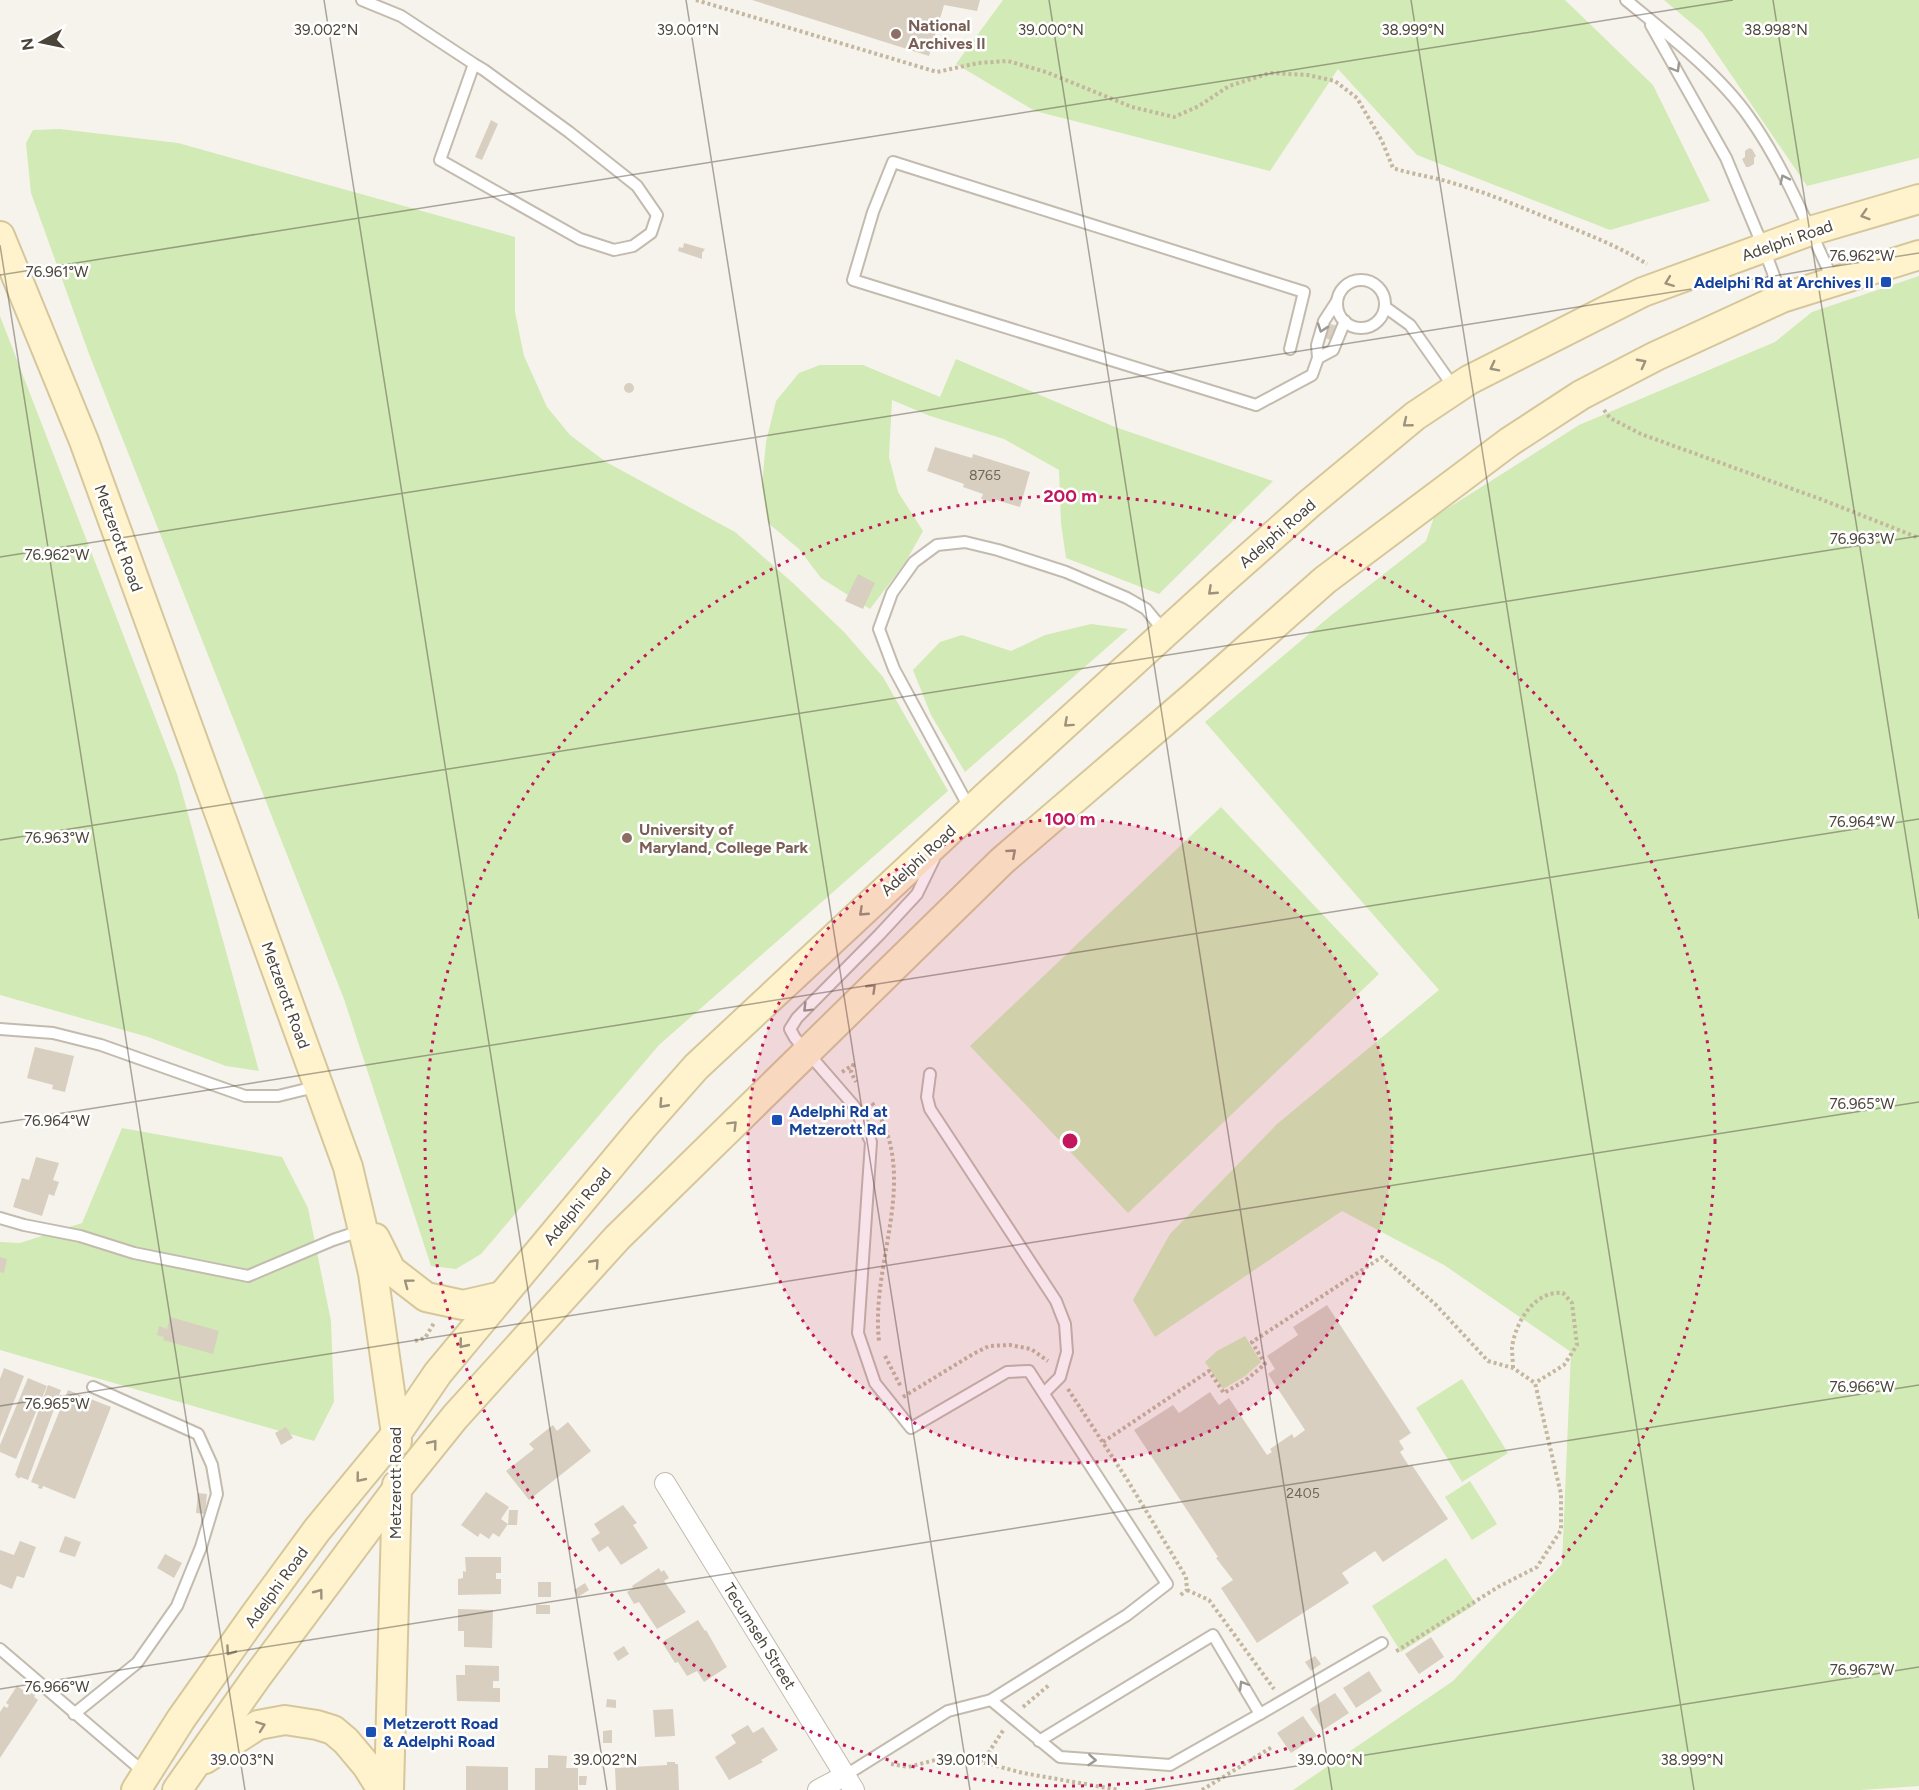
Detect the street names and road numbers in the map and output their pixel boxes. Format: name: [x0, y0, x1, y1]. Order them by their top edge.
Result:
street label: Adelphi Road: [1739, 216, 1835, 265]
street label: Metzerott Road: [90, 482, 147, 594]
street label: Adelphi Road: [1235, 495, 1320, 572]
street label: Adelphi Road: [877, 821, 960, 900]
street label: Metzerott Road: [257, 939, 314, 1051]
street label: Adelphi Road: [539, 1164, 615, 1249]
street label: Metzerott Road: [386, 1427, 405, 1539]
street label: Adelphi Road: [241, 1543, 312, 1631]
street label: Tecumseh Street: [719, 1580, 800, 1693]

